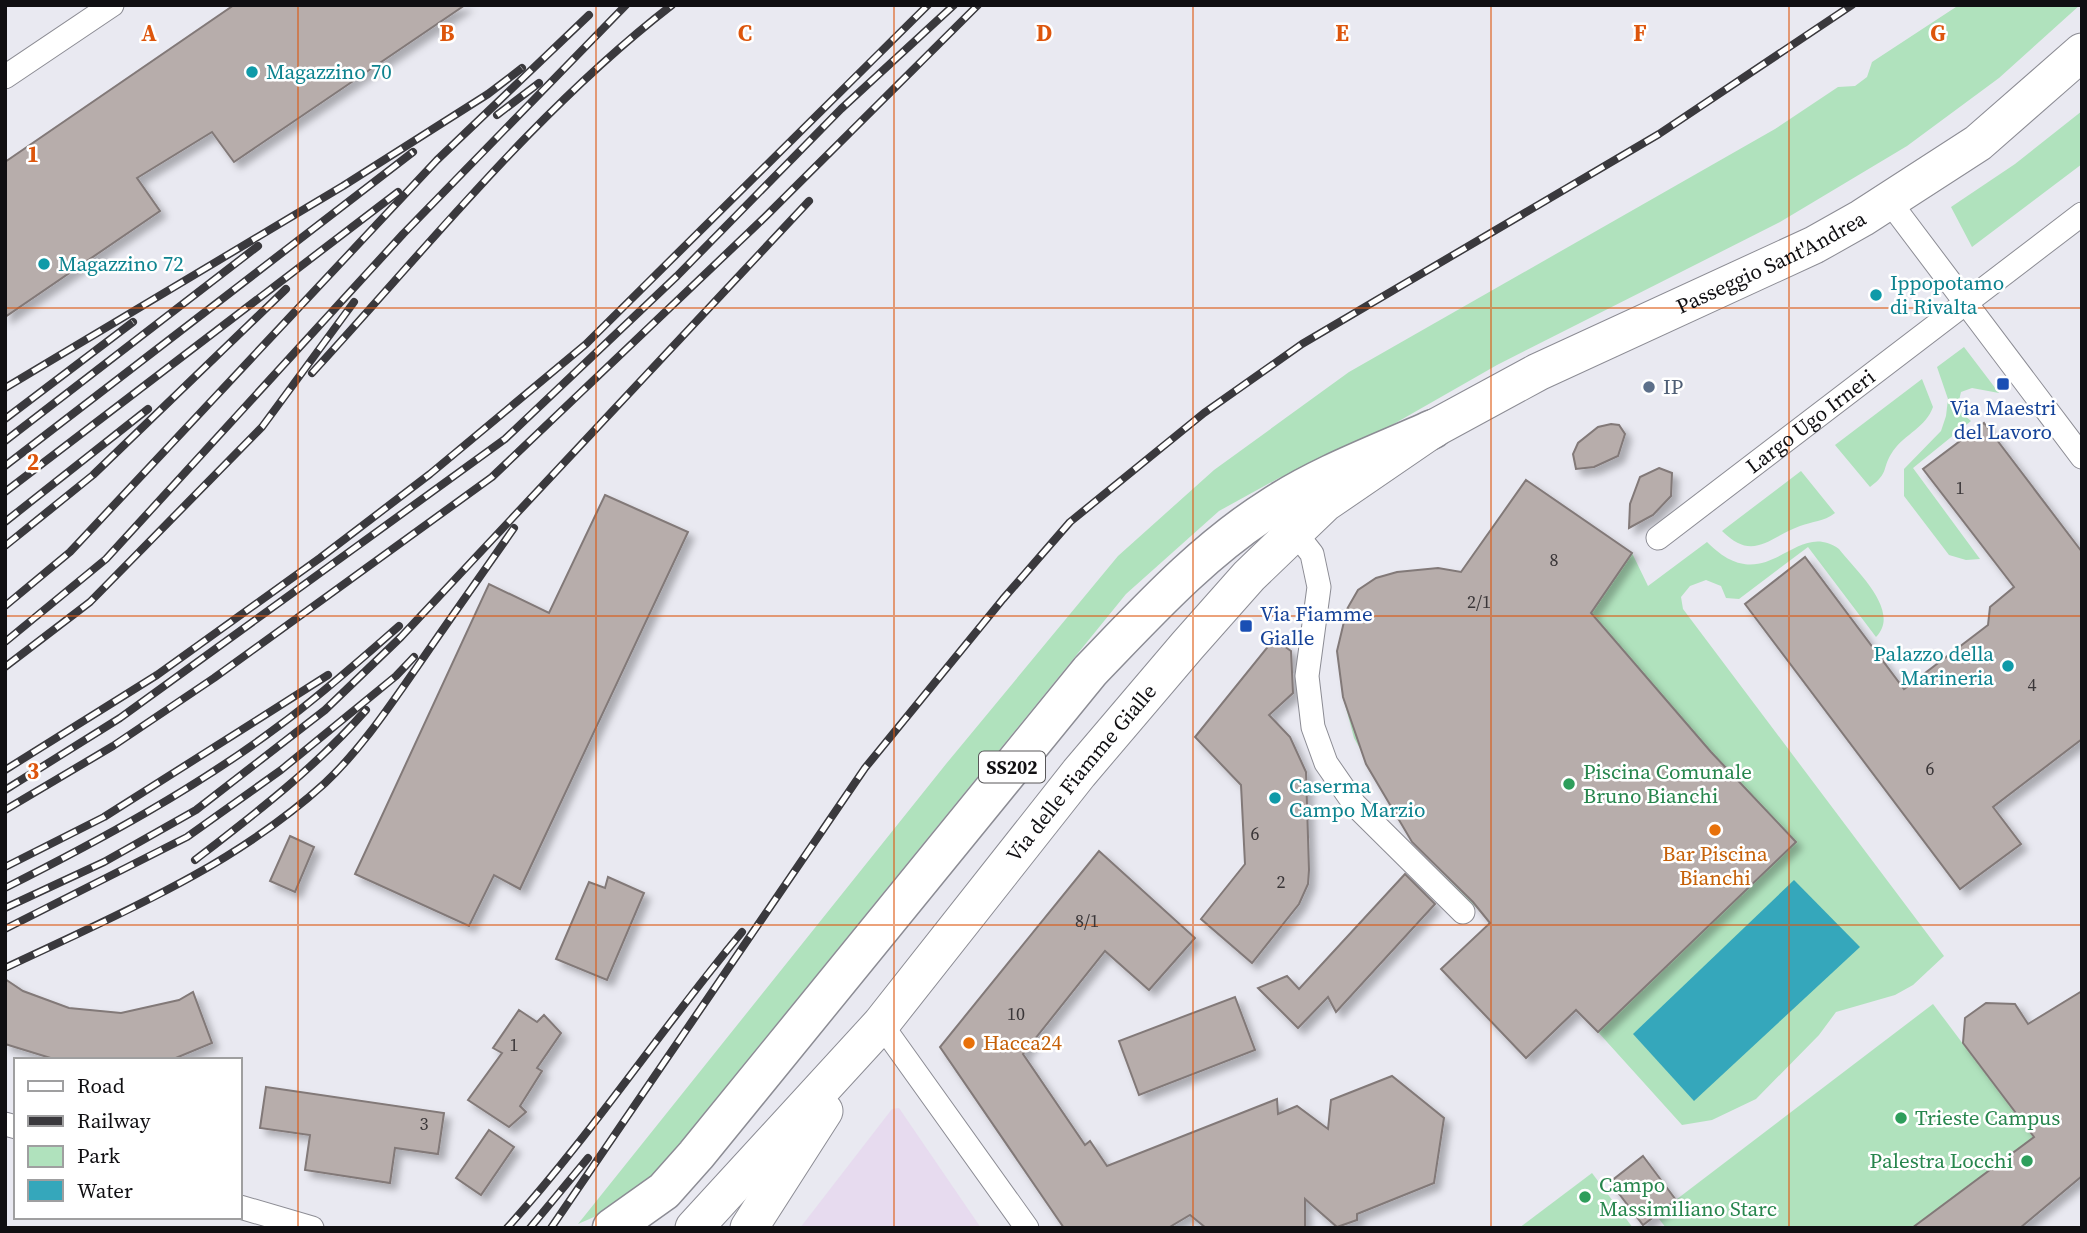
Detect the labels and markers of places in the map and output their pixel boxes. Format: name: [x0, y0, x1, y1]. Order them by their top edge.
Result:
place label: Magazzino 70: [266, 57, 392, 86]
marker: Magazzino 70: [244, 64, 260, 80]
place label: Magazzino 72: [58, 249, 184, 278]
marker: Magazzino 72: [36, 256, 52, 272]
place label: Ippopotamo di Rivalta: [1890, 268, 2004, 321]
marker: Ippopotamo di Rivalta: [1868, 287, 1884, 303]
place label: IP: [1663, 372, 1683, 401]
marker: Via Maestri del Lavoro: [1995, 376, 2011, 392]
marker: IP: [1641, 379, 1657, 395]
place label: Via Maestri del Lavoro: [1950, 393, 2056, 446]
place label: Via Fiamme Gialle: [1260, 599, 1373, 652]
marker: Via Fiamme Gialle: [1238, 618, 1254, 634]
place label: Palazzo della Marineria: [1873, 639, 1994, 692]
marker: Palazzo della Marineria: [2000, 658, 2016, 674]
place label: Piscina Comunale Bruno Bianchi: [1583, 757, 1752, 810]
place label: Caserma Campo Marzio: [1289, 771, 1425, 824]
marker: Piscina Comunale Bruno Bianchi: [1561, 776, 1577, 792]
marker: Caserma Campo Marzio: [1267, 790, 1283, 806]
marker: Bar Piscina Bianchi: [1707, 822, 1723, 838]
place label: Bar Piscina Bianchi: [1662, 839, 1768, 892]
place label: Hacca24: [983, 1028, 1063, 1057]
marker: Hacca24: [961, 1035, 977, 1051]
place label: Trieste Campus: [1915, 1103, 2060, 1132]
marker: Trieste Campus: [1893, 1110, 1909, 1126]
place label: Palestra Locchi: [1870, 1146, 2013, 1175]
marker: Palestra Locchi: [2019, 1153, 2035, 1169]
place label: Campo Massimiliano Starc: [1599, 1170, 1777, 1223]
marker: Campo Massimiliano Starc: [1577, 1189, 1593, 1205]

